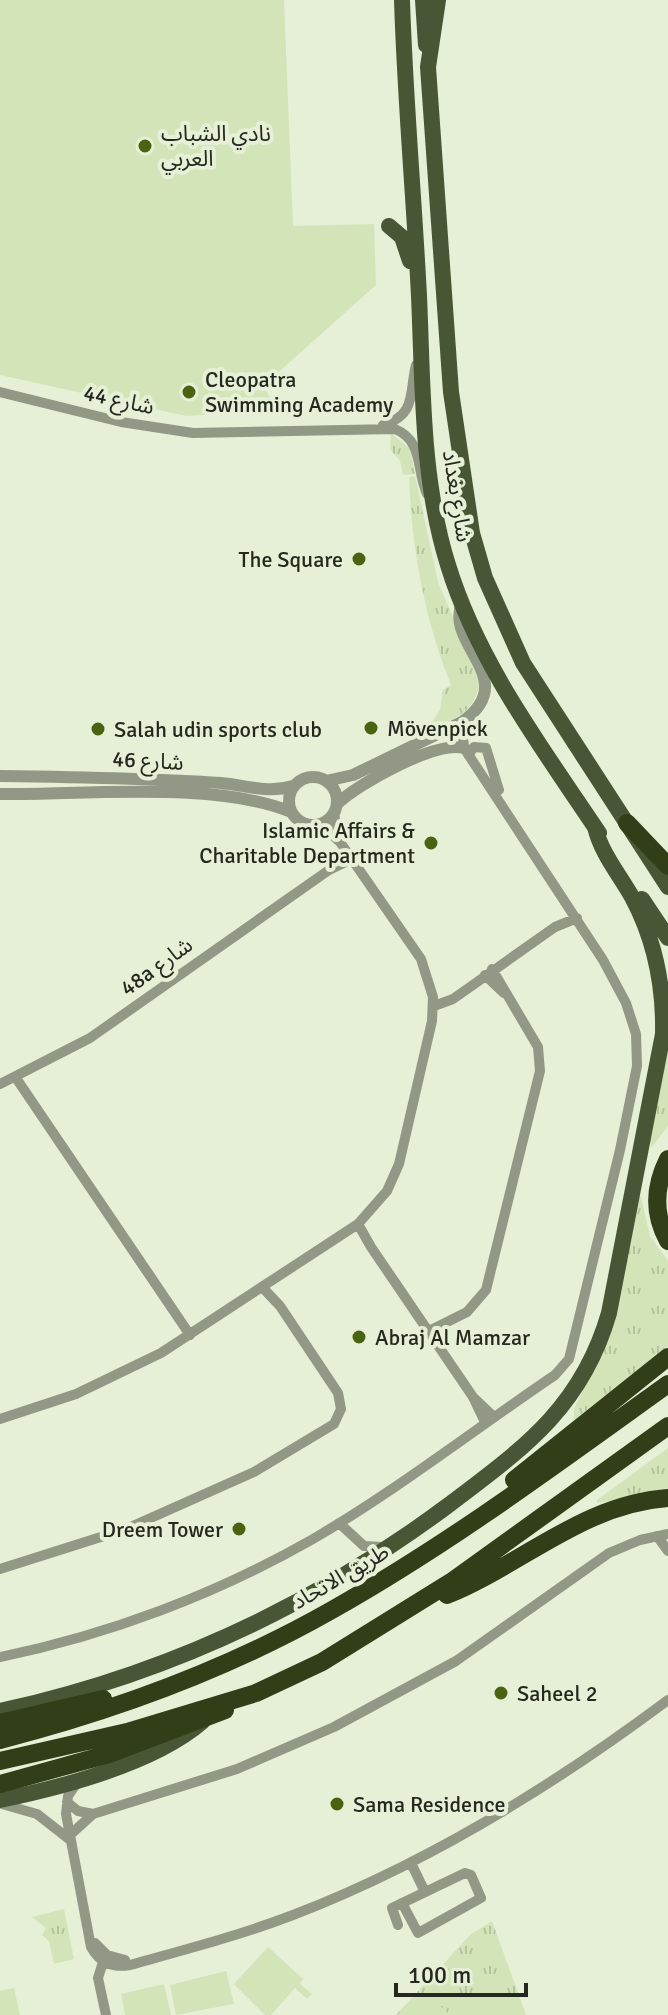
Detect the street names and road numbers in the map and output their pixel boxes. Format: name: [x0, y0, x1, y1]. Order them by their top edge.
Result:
street label: شارع 44: [81, 379, 157, 423]
street label: شارع بغداد: [434, 448, 478, 544]
street label: شارع 46: [111, 745, 184, 779]
street label: 48a شارع: [115, 931, 199, 1004]
street label: طريق الاتحاد: [287, 1538, 394, 1615]

